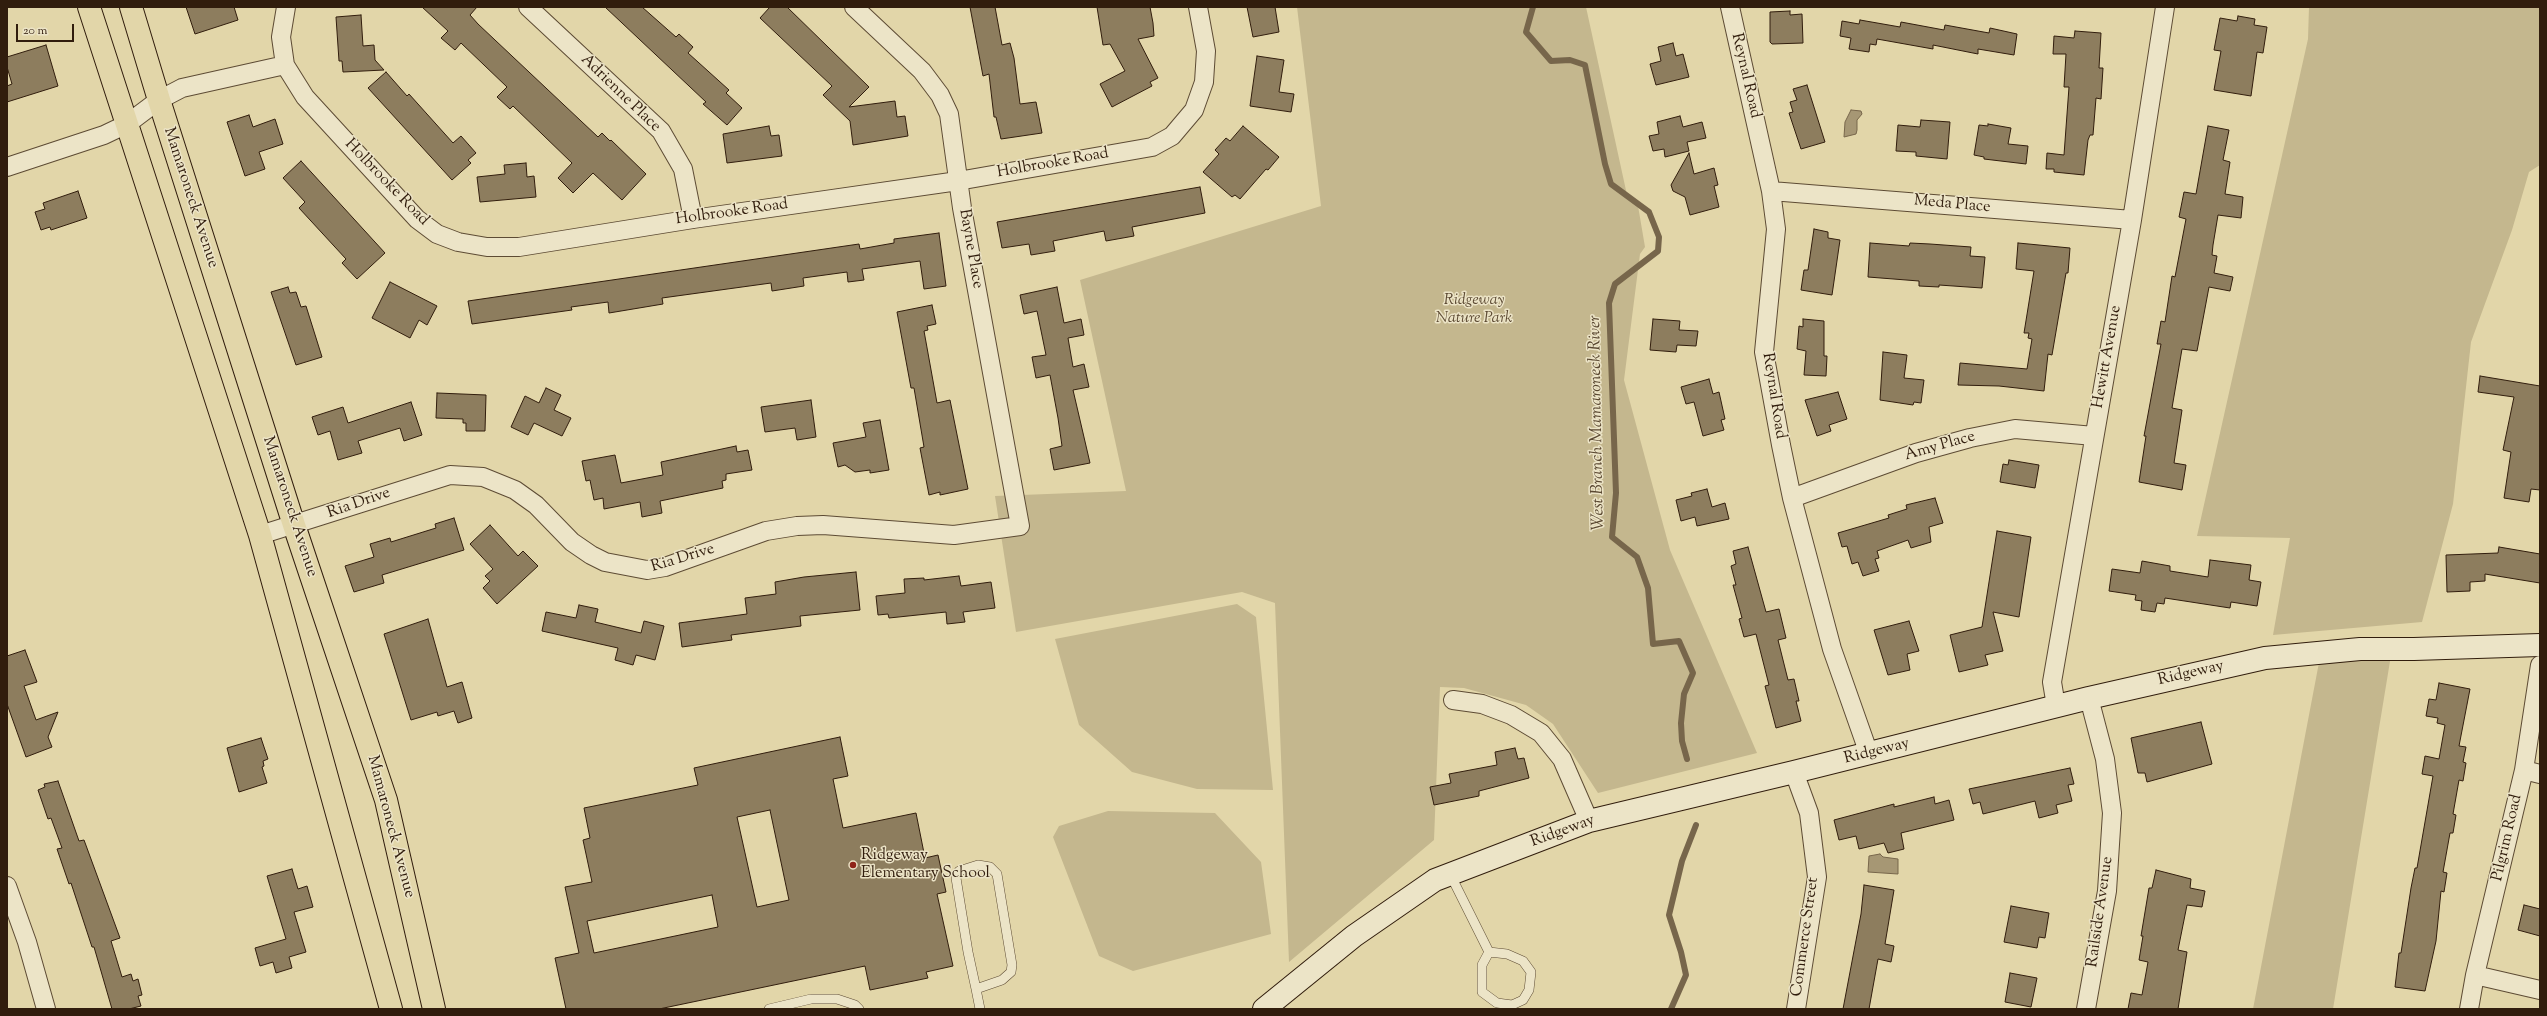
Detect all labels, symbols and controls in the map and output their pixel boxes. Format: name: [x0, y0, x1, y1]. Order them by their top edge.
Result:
scale bar: [18, 16, 76, 42]
text: 20 m: [23, 22, 47, 40]
street label: Reynal Road: [1726, 32, 1764, 120]
street label: Adrienne Place: [576, 51, 664, 137]
street label: Mamaroneck Avenue: [158, 125, 222, 271]
street label: Holbrooke Road: [340, 136, 432, 230]
street label: Holbrooke Road: [996, 145, 1110, 183]
street label: Meda Place: [1913, 192, 1991, 218]
street label: Holbrooke Road: [675, 196, 789, 230]
street label: Bayne Place: [954, 208, 986, 290]
park label: Ridgeway Nature Park: [1436, 291, 1512, 329]
street label: Hewitt Avenue: [2090, 304, 2126, 410]
water label: West Branch Mamaroneck River: [1586, 315, 1610, 531]
street label: Reynal Road: [1757, 352, 1789, 440]
street label: Amy Place: [1903, 428, 1977, 466]
street label: Mamaroneck Avenue: [257, 434, 321, 580]
street label: Ria Drive: [325, 484, 393, 524]
street label: Ria Drive: [649, 540, 717, 578]
street label: Ridgeway: [2156, 657, 2226, 691]
street label: Ridgeway: [1842, 735, 1912, 769]
street label: Mamaroneck Avenue: [362, 754, 418, 900]
street label: Pilgrim Road: [2489, 793, 2527, 883]
street label: Ridgeway: [1528, 812, 1598, 852]
place label: Ridgeway Elementary School: [861, 846, 990, 884]
street label: Railside Avenue: [2084, 855, 2118, 969]
marker: Ridgeway Elementary School: [848, 860, 858, 870]
street label: Commerce Street: [1788, 876, 1824, 998]

